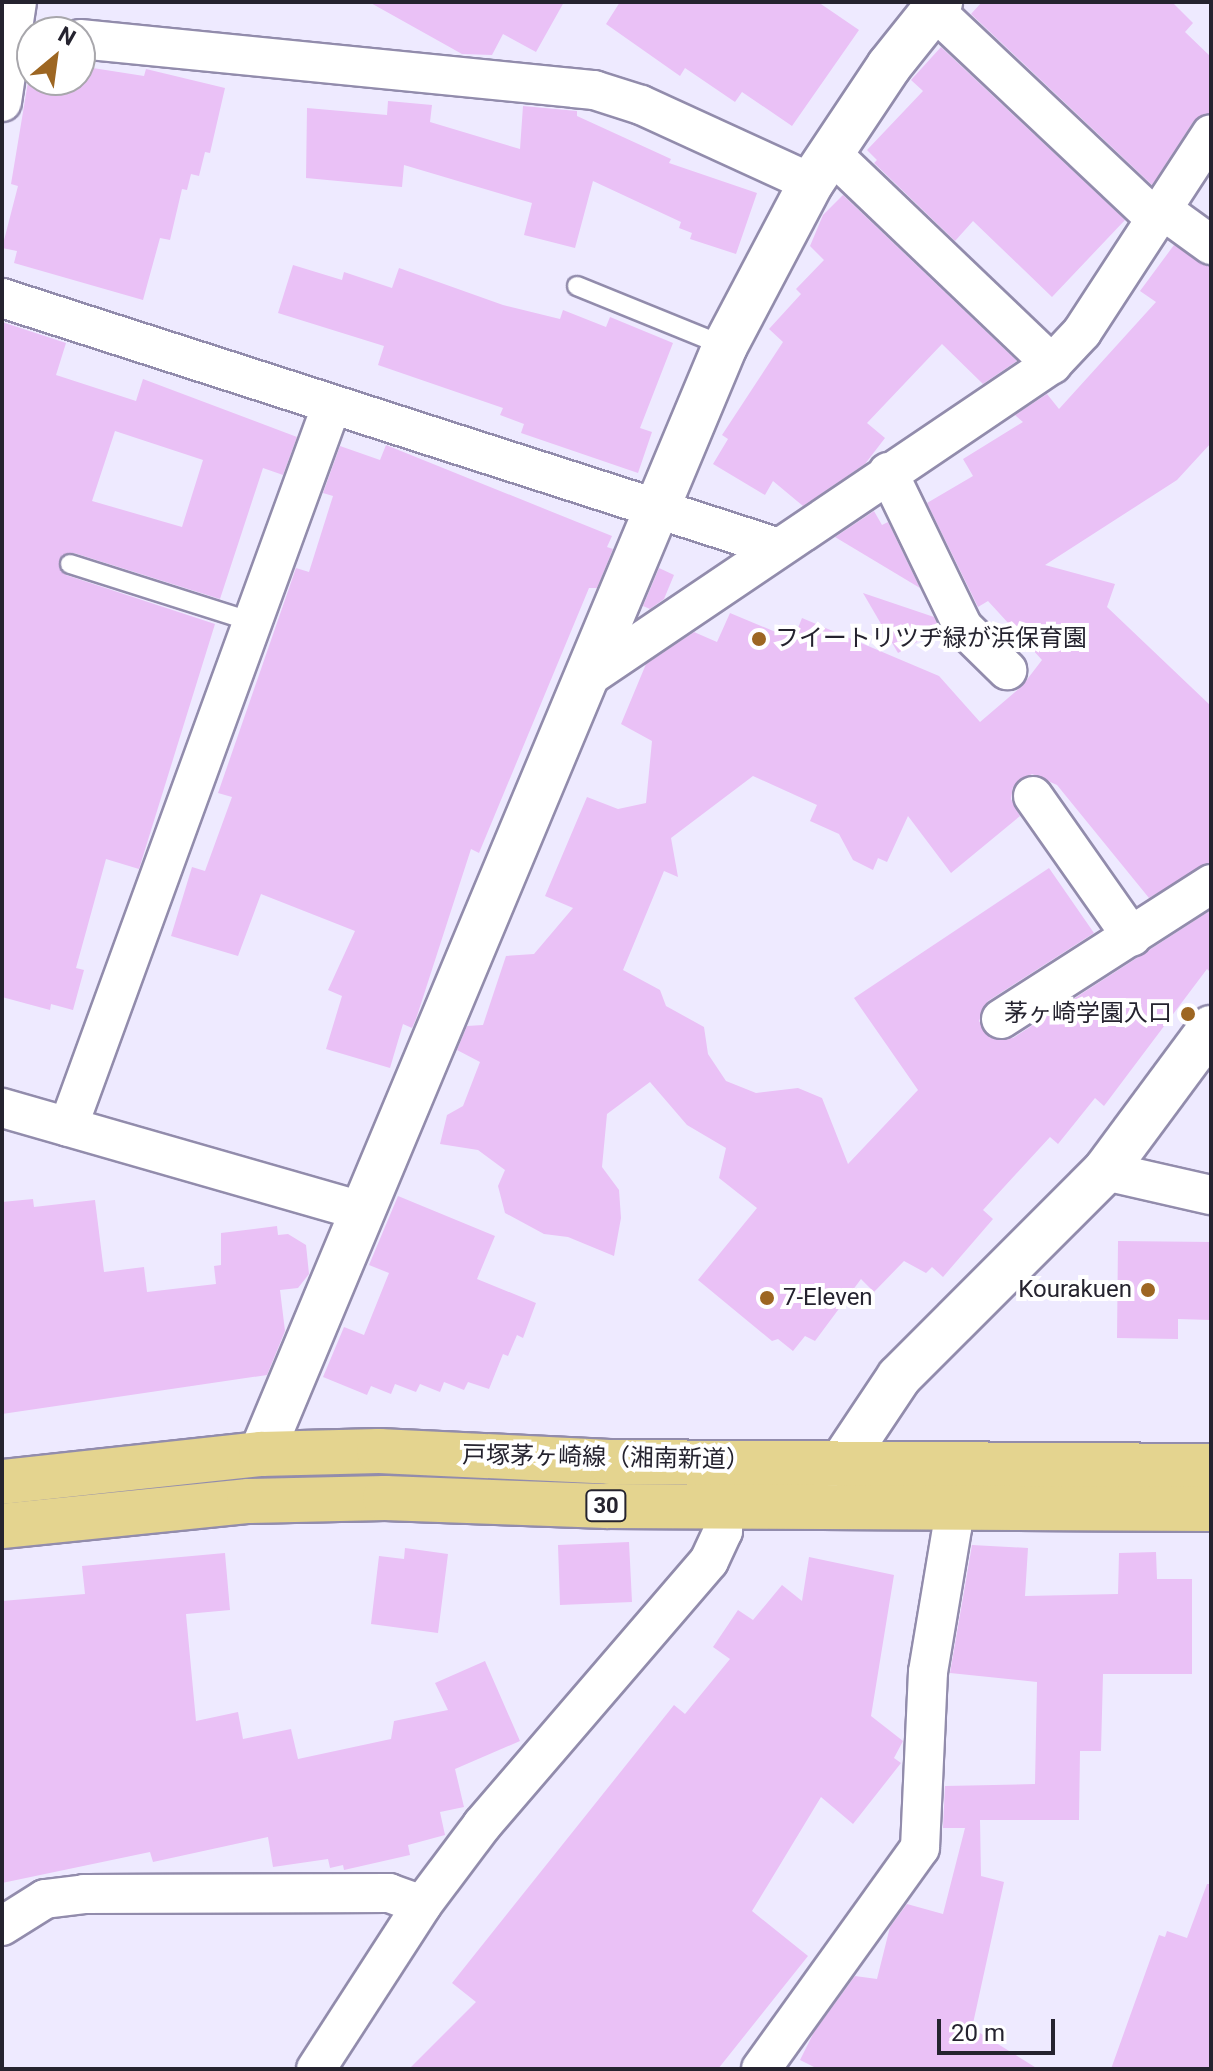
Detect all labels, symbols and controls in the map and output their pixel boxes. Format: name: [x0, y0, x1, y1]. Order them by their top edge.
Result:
north arrow: [16, 16, 96, 96]
text: N: [54, 22, 80, 51]
place label: フイートリツヂ緑が浜保育園: [775, 625, 1087, 653]
marker: フイートリツヂ緑が浜保育園: [750, 630, 768, 648]
place label: 茅ヶ崎学園入口: [1004, 1000, 1172, 1028]
marker: 茅ヶ崎学園入口: [1179, 1005, 1197, 1023]
place label: Kourakuen: [1018, 1276, 1132, 1304]
marker: Kourakuen: [1139, 1281, 1157, 1299]
place label: 7-Eleven: [783, 1284, 873, 1312]
marker: 7-Eleven: [758, 1289, 776, 1307]
street label: 戸塚茅ヶ崎線（湘南新道）: [462, 1441, 750, 1475]
road number: 30: [584, 1488, 628, 1524]
scale bar: [941, 2003, 1059, 2053]
text: 20 m: [951, 2019, 1005, 2047]

